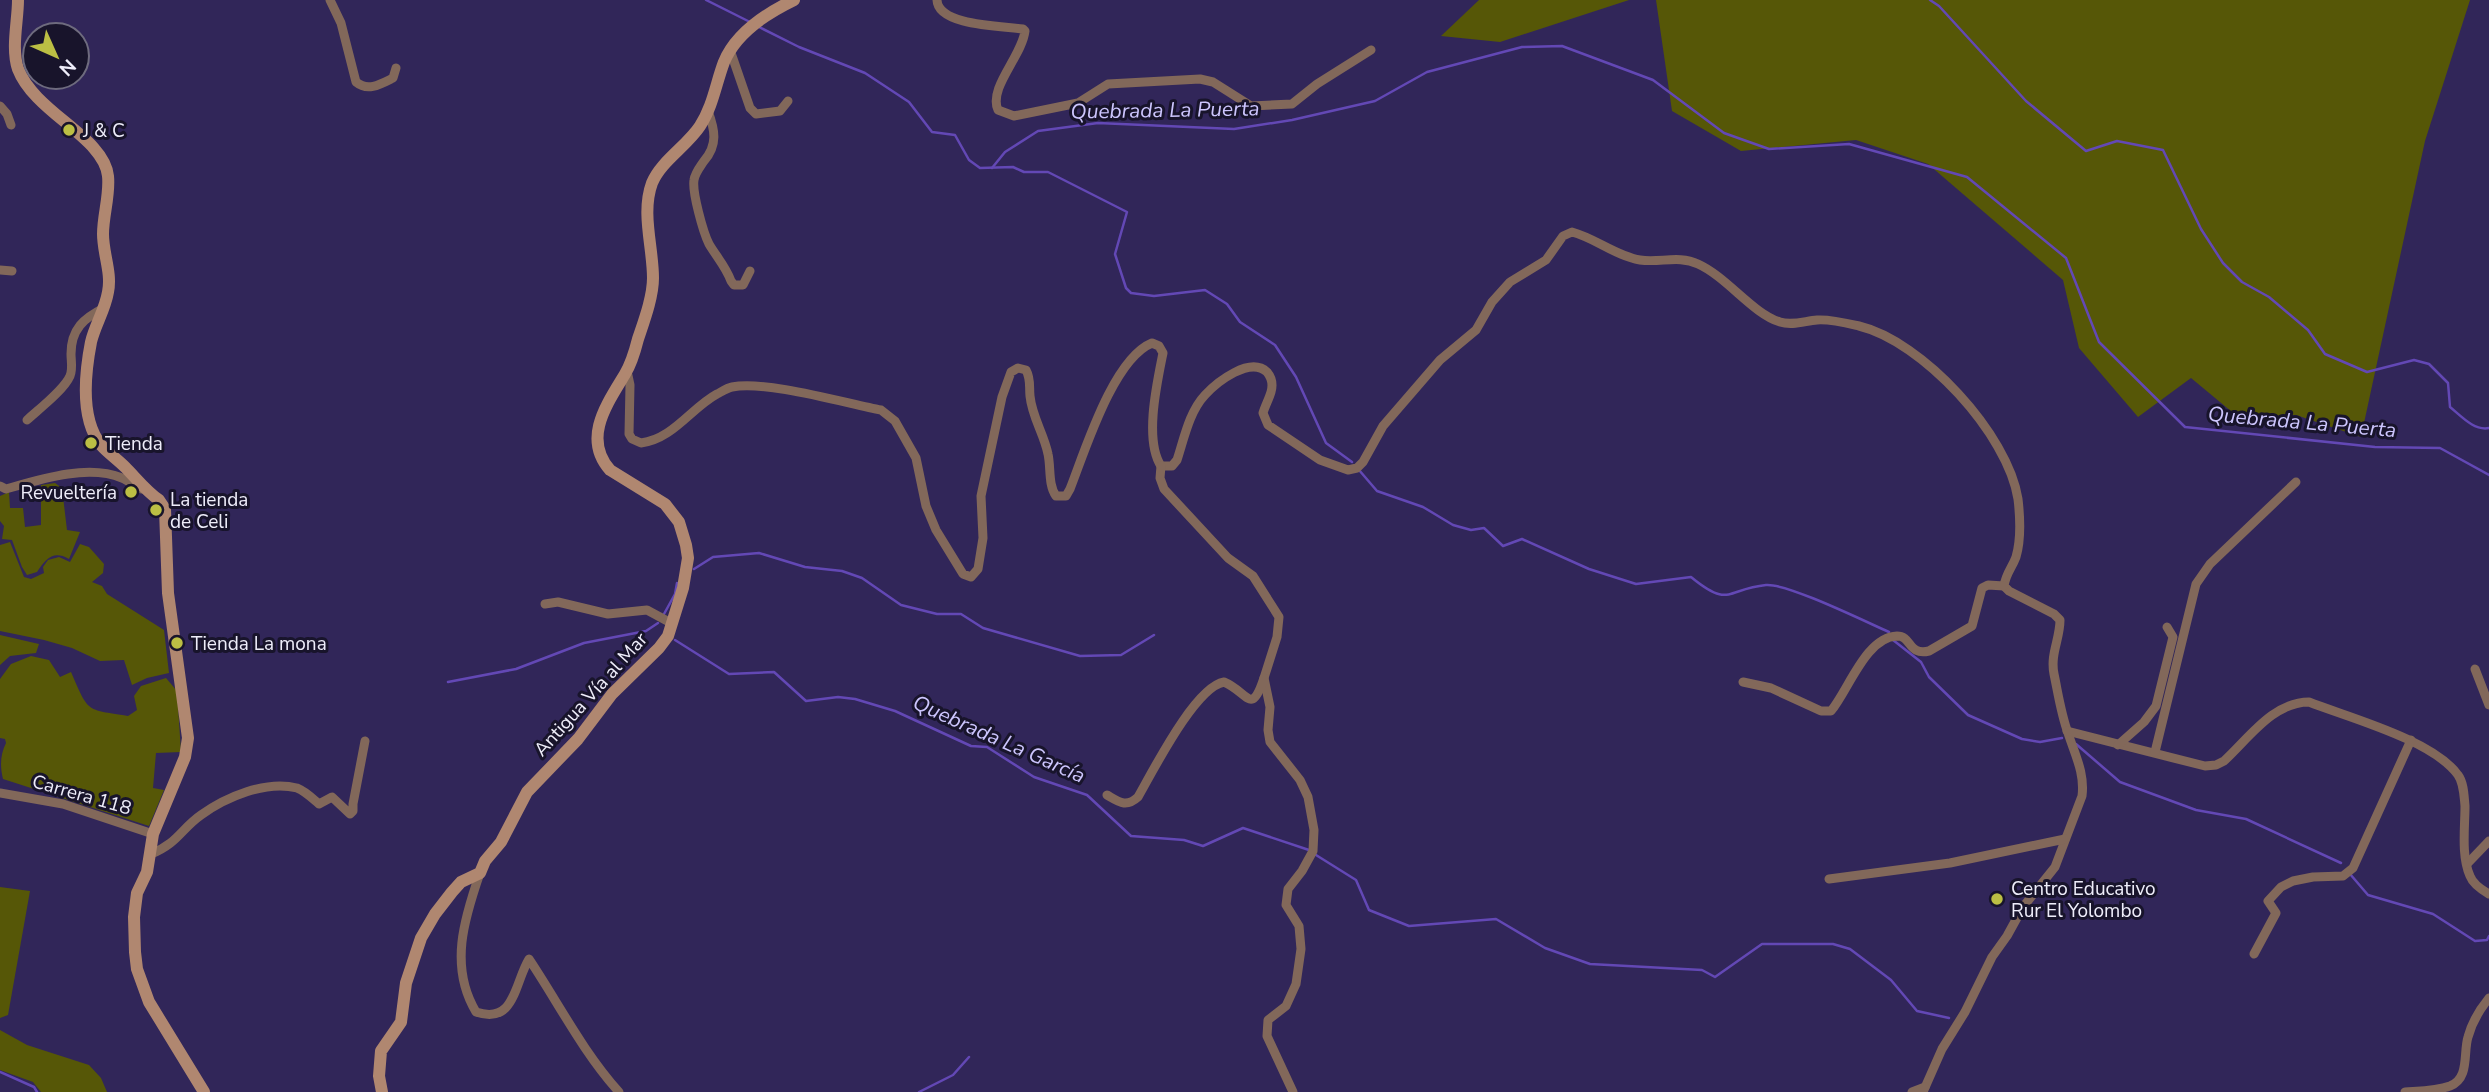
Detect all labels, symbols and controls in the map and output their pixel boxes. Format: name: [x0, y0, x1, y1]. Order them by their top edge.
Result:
north arrow: [21, 21, 91, 91]
text: N: [53, 53, 82, 82]
water label: Quebrada La Puerta: [1070, 94, 1260, 126]
place label: J & C: [82, 118, 125, 144]
marker: J & C: [61, 122, 77, 138]
water label: Quebrada La Puerta: [2207, 400, 2397, 444]
place label: Tienda: [105, 431, 163, 457]
marker: Tienda: [83, 435, 99, 451]
place label: Revueltería: [21, 480, 117, 506]
marker: Revueltería: [123, 484, 139, 500]
place label: La tienda de Celi: [170, 487, 248, 535]
marker: La tienda de Celi: [148, 502, 164, 518]
street label: Antigua Vía al Mar: [528, 627, 654, 762]
place label: Tienda La mona: [191, 631, 327, 657]
marker: Tienda La mona: [169, 635, 185, 651]
water label: Quebrada La García: [908, 688, 1090, 790]
street label: Carrera 118: [29, 768, 134, 822]
place label: Centro Educativo Rur El Yolombo: [2011, 876, 2156, 924]
marker: Centro Educativo Rur El Yolombo: [1989, 891, 2005, 907]

